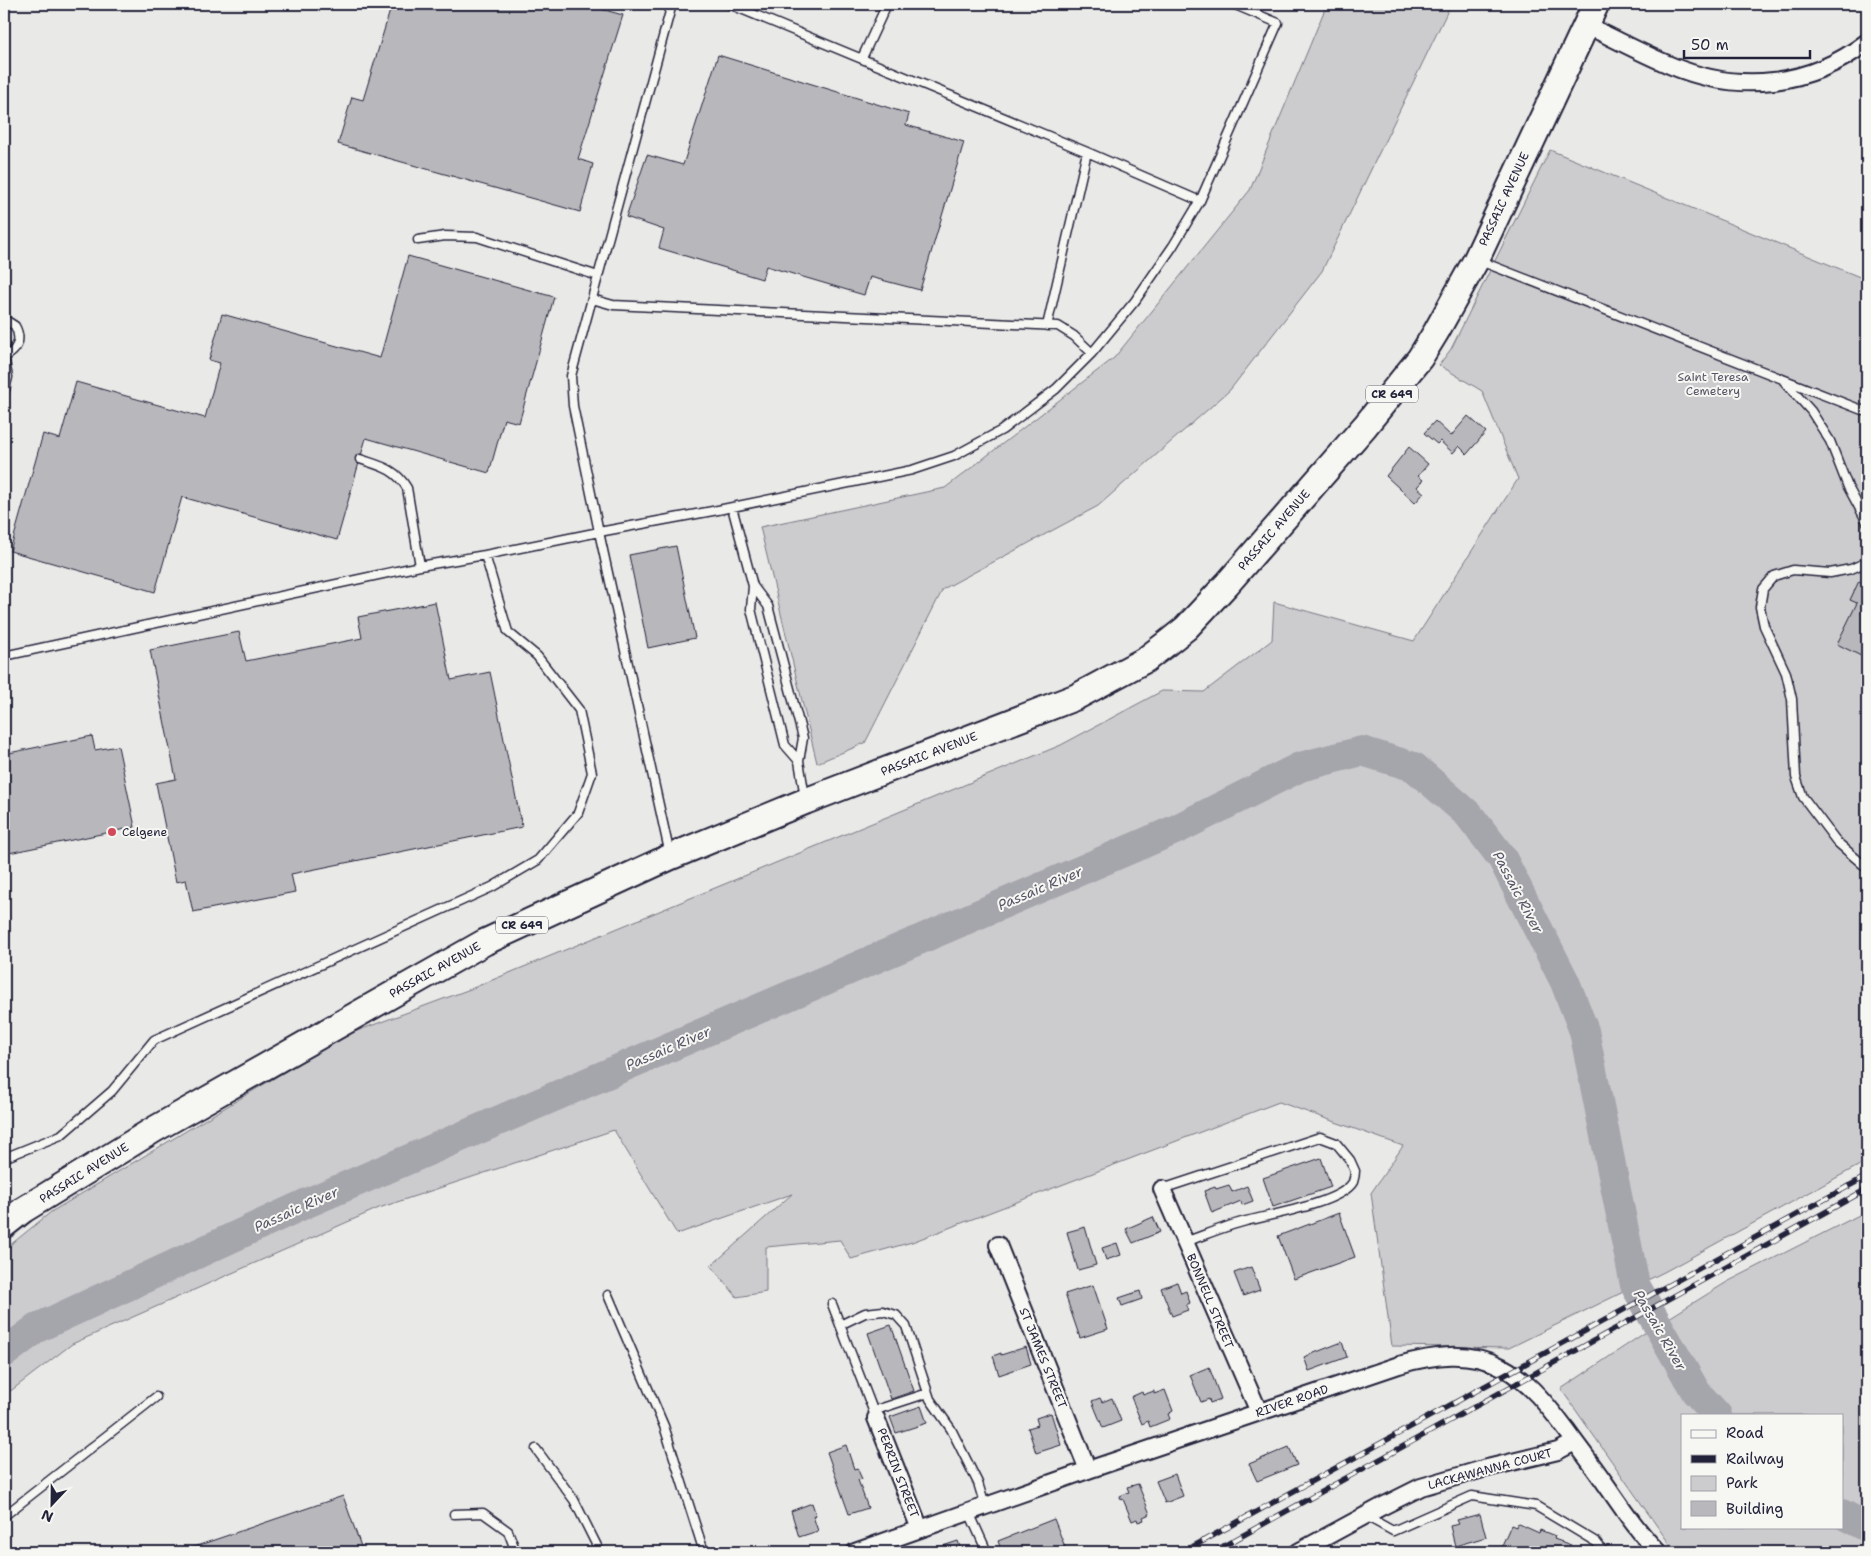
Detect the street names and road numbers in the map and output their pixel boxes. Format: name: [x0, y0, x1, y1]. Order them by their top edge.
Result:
street label: PASSAIC AVENUE: [1475, 149, 1533, 249]
road number: CR 649: [1366, 386, 1418, 402]
street label: PASSAIC AVENUE: [1234, 486, 1314, 574]
street label: PASSAIC AVENUE: [878, 728, 980, 780]
road number: CR 649: [496, 916, 548, 934]
street label: PASSAIC AVENUE: [386, 938, 484, 1002]
street label: PASSAIC AVENUE: [36, 1139, 132, 1207]
street label: BONNELL STREET: [1183, 1251, 1237, 1352]
street label: ST JAMES STREET: [1015, 1305, 1071, 1411]
street label: RIVER ROAD: [1253, 1381, 1331, 1421]
street label: PERRIN STREET: [874, 1426, 923, 1521]
street label: LACKAWANNA COURT: [1426, 1445, 1555, 1493]

